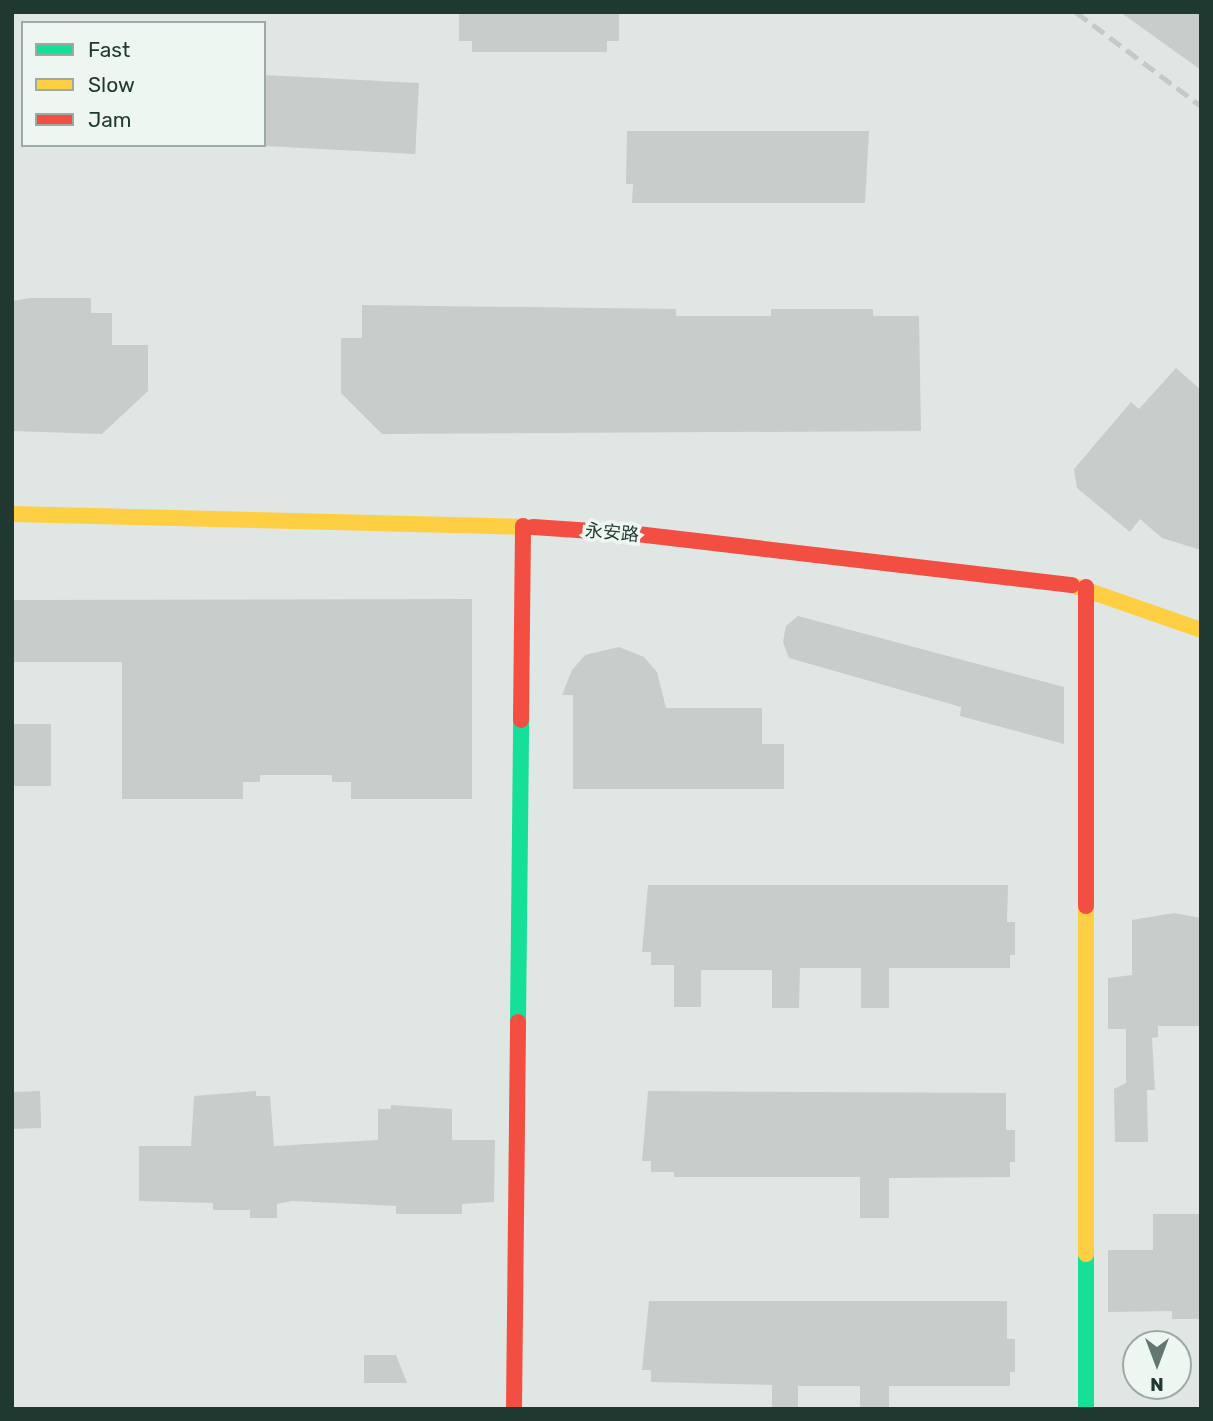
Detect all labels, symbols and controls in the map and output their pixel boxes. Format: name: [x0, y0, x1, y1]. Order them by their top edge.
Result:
legend: [21, 21, 266, 147]
text: Fast: [88, 37, 130, 62]
text: Slow: [88, 72, 135, 97]
text: Jam: [88, 107, 132, 132]
street label: 永安路: [584, 520, 640, 546]
north arrow: [1122, 1330, 1192, 1400]
text: N: [1150, 1373, 1164, 1396]

